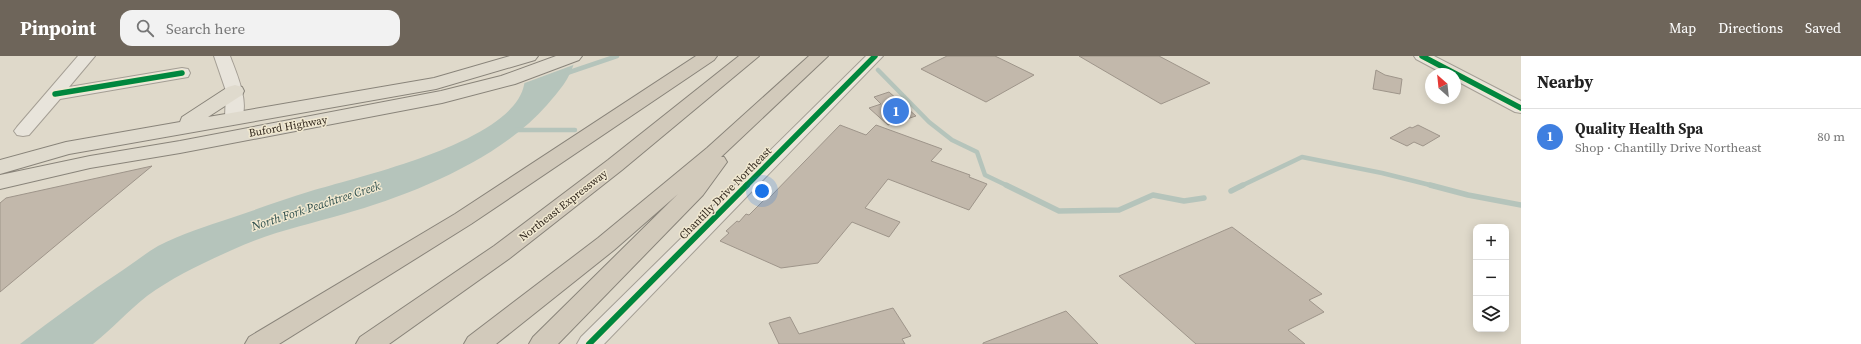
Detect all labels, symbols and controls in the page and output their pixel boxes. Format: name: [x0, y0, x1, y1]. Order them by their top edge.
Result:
search box: [120, 10, 400, 46]
text: Pinpoint: [20, 15, 96, 41]
icon: search: [134, 17, 156, 39]
text: Search here: [166, 18, 245, 39]
text: Map: [1669, 18, 1696, 38]
text: Directions: [1718, 18, 1783, 38]
text: Saved: [1805, 18, 1841, 38]
north arrow: [1425, 68, 1461, 104]
text: Nearby: [1537, 70, 1593, 94]
pin: 1: [883, 96, 909, 126]
street label: Buford Highway: [248, 112, 329, 141]
text: Quality Health Spa: [1575, 118, 1703, 139]
text: 1: [1546, 128, 1554, 145]
text: 80 m: [1817, 128, 1845, 145]
text: Shop · Chantilly Drive Northeast: [1575, 139, 1761, 156]
street label: Chantilly Drive Northeast: [676, 144, 775, 243]
street label: Northeast Expressway: [516, 166, 611, 245]
water label: North Fork Peachtree Creek: [249, 178, 383, 235]
your location: [752, 181, 772, 201]
map controls: [1473, 224, 1509, 332]
button: +: [1473, 224, 1509, 260]
button: −: [1473, 260, 1509, 296]
button: layers: [1473, 296, 1509, 332]

